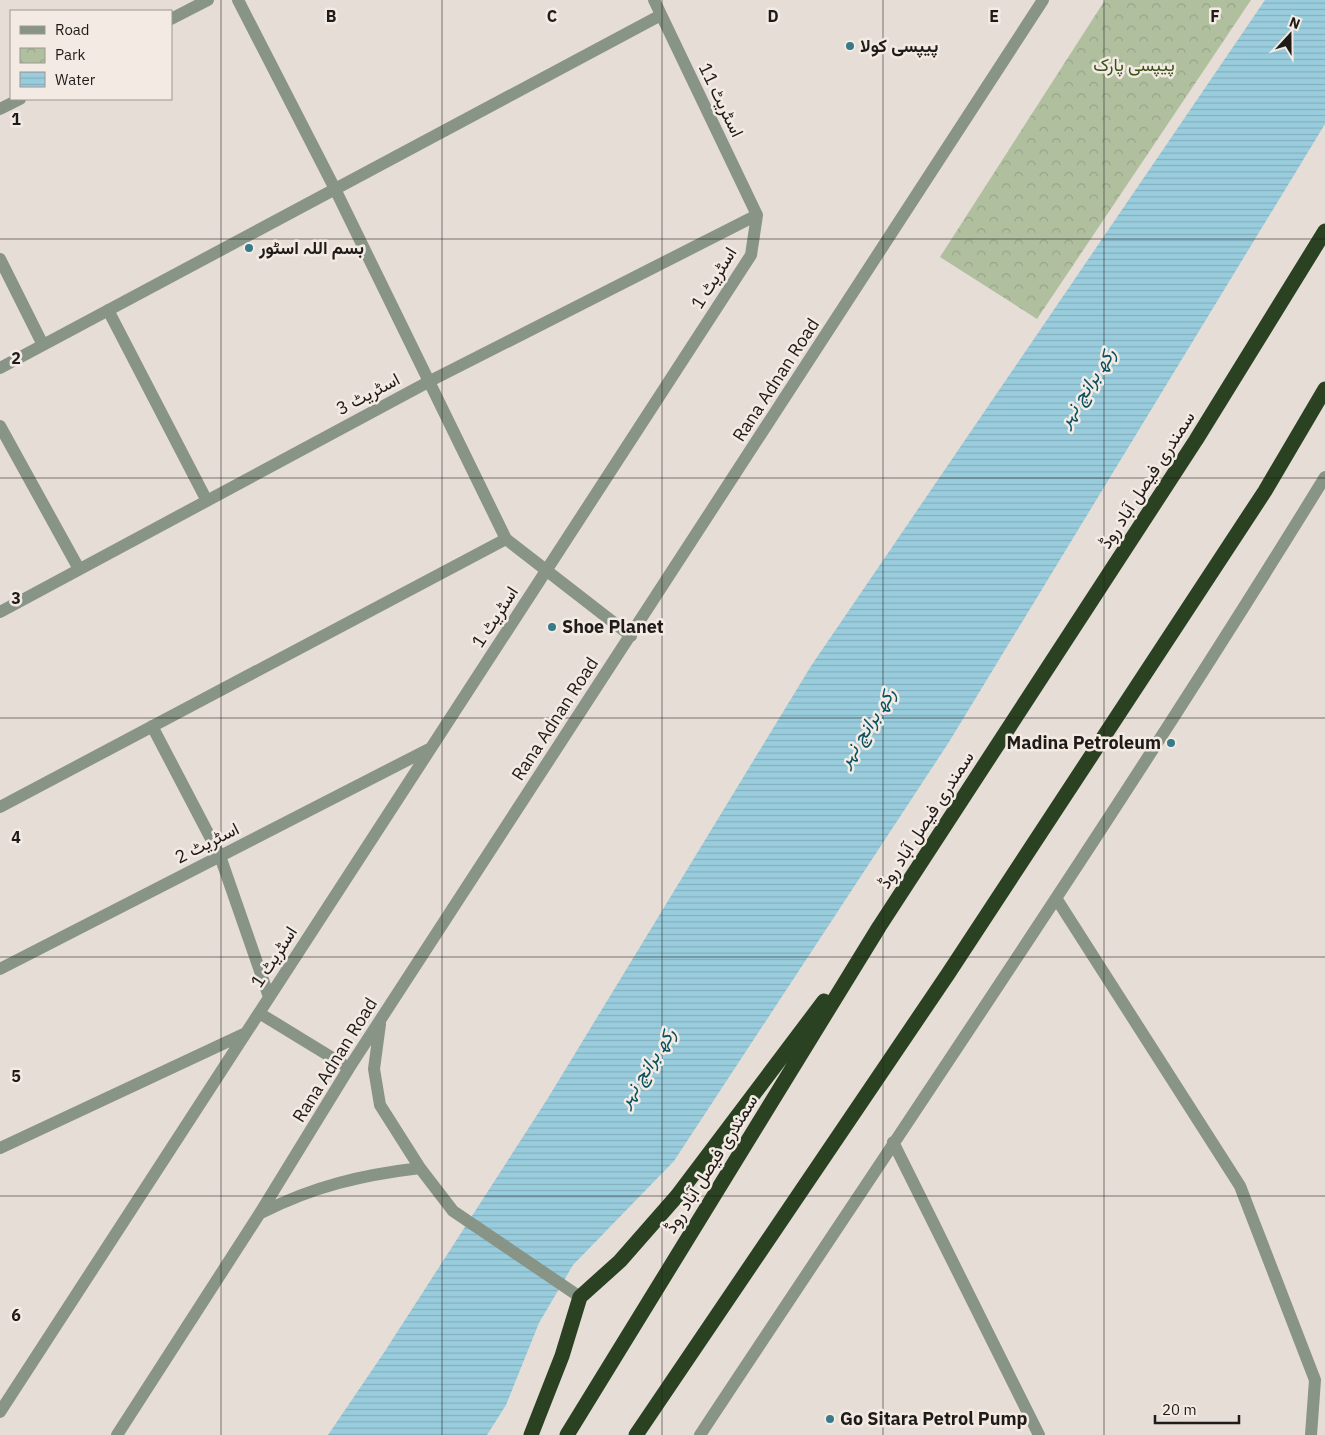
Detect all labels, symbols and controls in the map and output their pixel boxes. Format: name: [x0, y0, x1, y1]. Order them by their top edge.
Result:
text: B: [326, 6, 337, 26]
text: C: [547, 6, 557, 26]
text: D: [767, 6, 779, 26]
text: E: [989, 6, 999, 26]
text: F: [1210, 6, 1220, 26]
legend: [10, 10, 172, 100]
north arrow: [1265, 10, 1315, 60]
text: N: [1287, 13, 1303, 33]
text: Road: [55, 20, 90, 39]
place label: پیپسی کولا: [860, 34, 938, 58]
marker: پیپسی کولا: [844, 40, 856, 52]
text: Park: [55, 45, 85, 64]
park label: پیپسی پارک: [1093, 53, 1175, 77]
street label: اسٹریٹ 11: [694, 59, 749, 141]
text: Water: [55, 70, 96, 89]
text: 1: [11, 109, 21, 129]
place label: بسم اللہ اسٹور: [258, 236, 364, 260]
marker: بسم اللہ اسٹور: [243, 242, 255, 254]
street label: اسٹریٹ 1: [686, 242, 742, 313]
street label: Rana Adnan Road: [727, 314, 824, 446]
water label: رکھ برانچ نہر: [1051, 343, 1122, 433]
text: 2: [11, 348, 21, 368]
street label: اسٹریٹ 3: [332, 367, 404, 420]
street label: سمندری فیصل آباد روڈ: [1094, 407, 1200, 553]
street label: اسٹریٹ 1: [466, 582, 523, 652]
text: 3: [11, 588, 21, 608]
place label: Shoe Planet: [562, 615, 664, 638]
marker: Shoe Planet: [546, 621, 558, 633]
street label: Rana Adnan Road: [506, 653, 603, 785]
water label: رکھ برانچ نہر: [831, 683, 902, 773]
place label: Madina Petroleum: [1007, 731, 1161, 754]
marker: Madina Petroleum: [1165, 737, 1177, 749]
street label: سمندری فیصل آباد روڈ: [873, 747, 979, 893]
street label: اسٹریٹ 2: [171, 817, 243, 868]
text: 4: [11, 827, 21, 847]
street label: اسٹریٹ 1: [245, 922, 302, 992]
street label: Rana Adnan Road: [287, 993, 382, 1126]
water label: رکھ برانچ نہر: [611, 1023, 682, 1113]
text: 5: [11, 1066, 21, 1086]
street label: سمندری فیصل آباد روڈ: [659, 1090, 763, 1237]
text: 6: [11, 1305, 21, 1325]
scale bar: [1155, 1392, 1239, 1424]
text: 20 m: [1162, 1400, 1197, 1419]
place label: Go Sitara Petrol Pump: [840, 1407, 1027, 1430]
marker: Go Sitara Petrol Pump: [824, 1413, 836, 1425]

